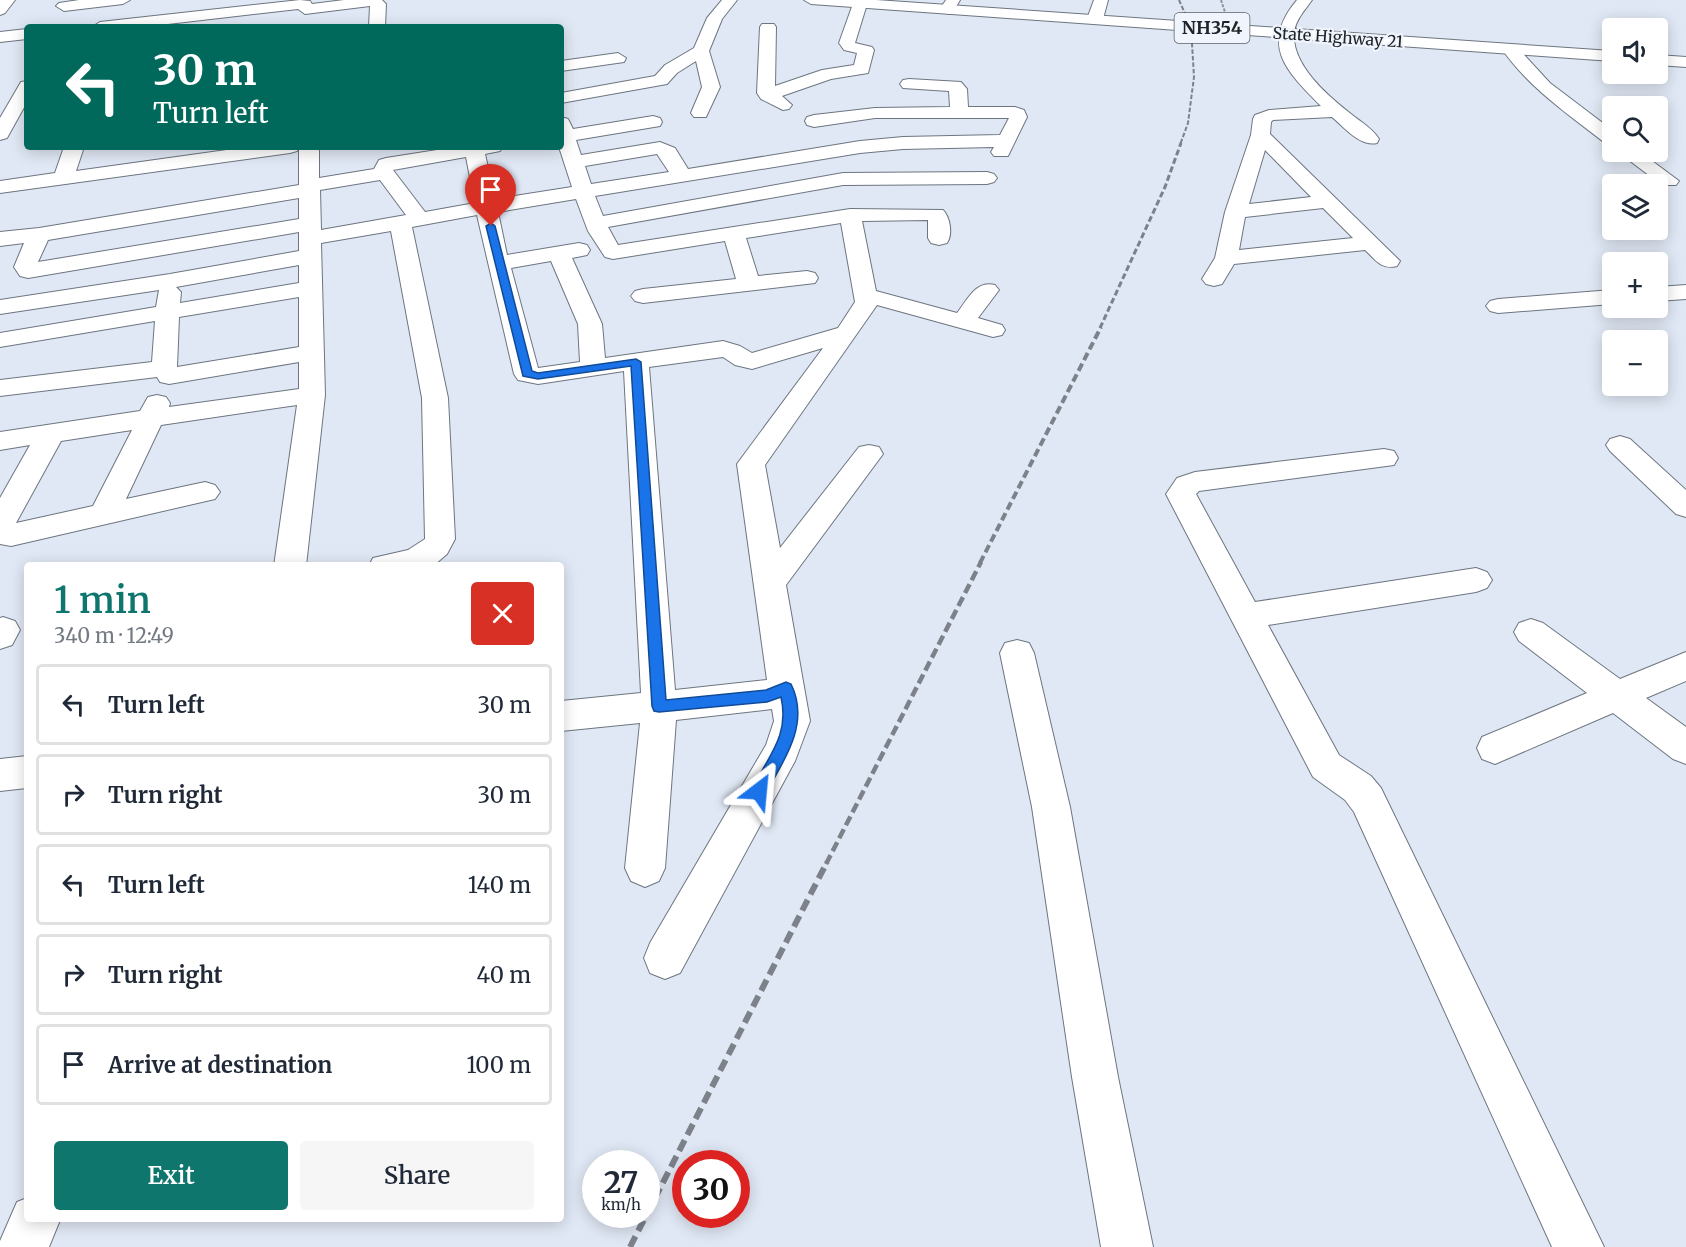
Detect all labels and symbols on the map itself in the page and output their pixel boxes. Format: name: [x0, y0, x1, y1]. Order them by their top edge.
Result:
road number: NH354: [1174, 13, 1250, 43]
street label: State Highway 21: [1272, 22, 1404, 52]
pin: [465, 164, 516, 226]
position arrow: [727, 759, 791, 823]
speed limit sign: 30: [672, 1150, 750, 1228]

